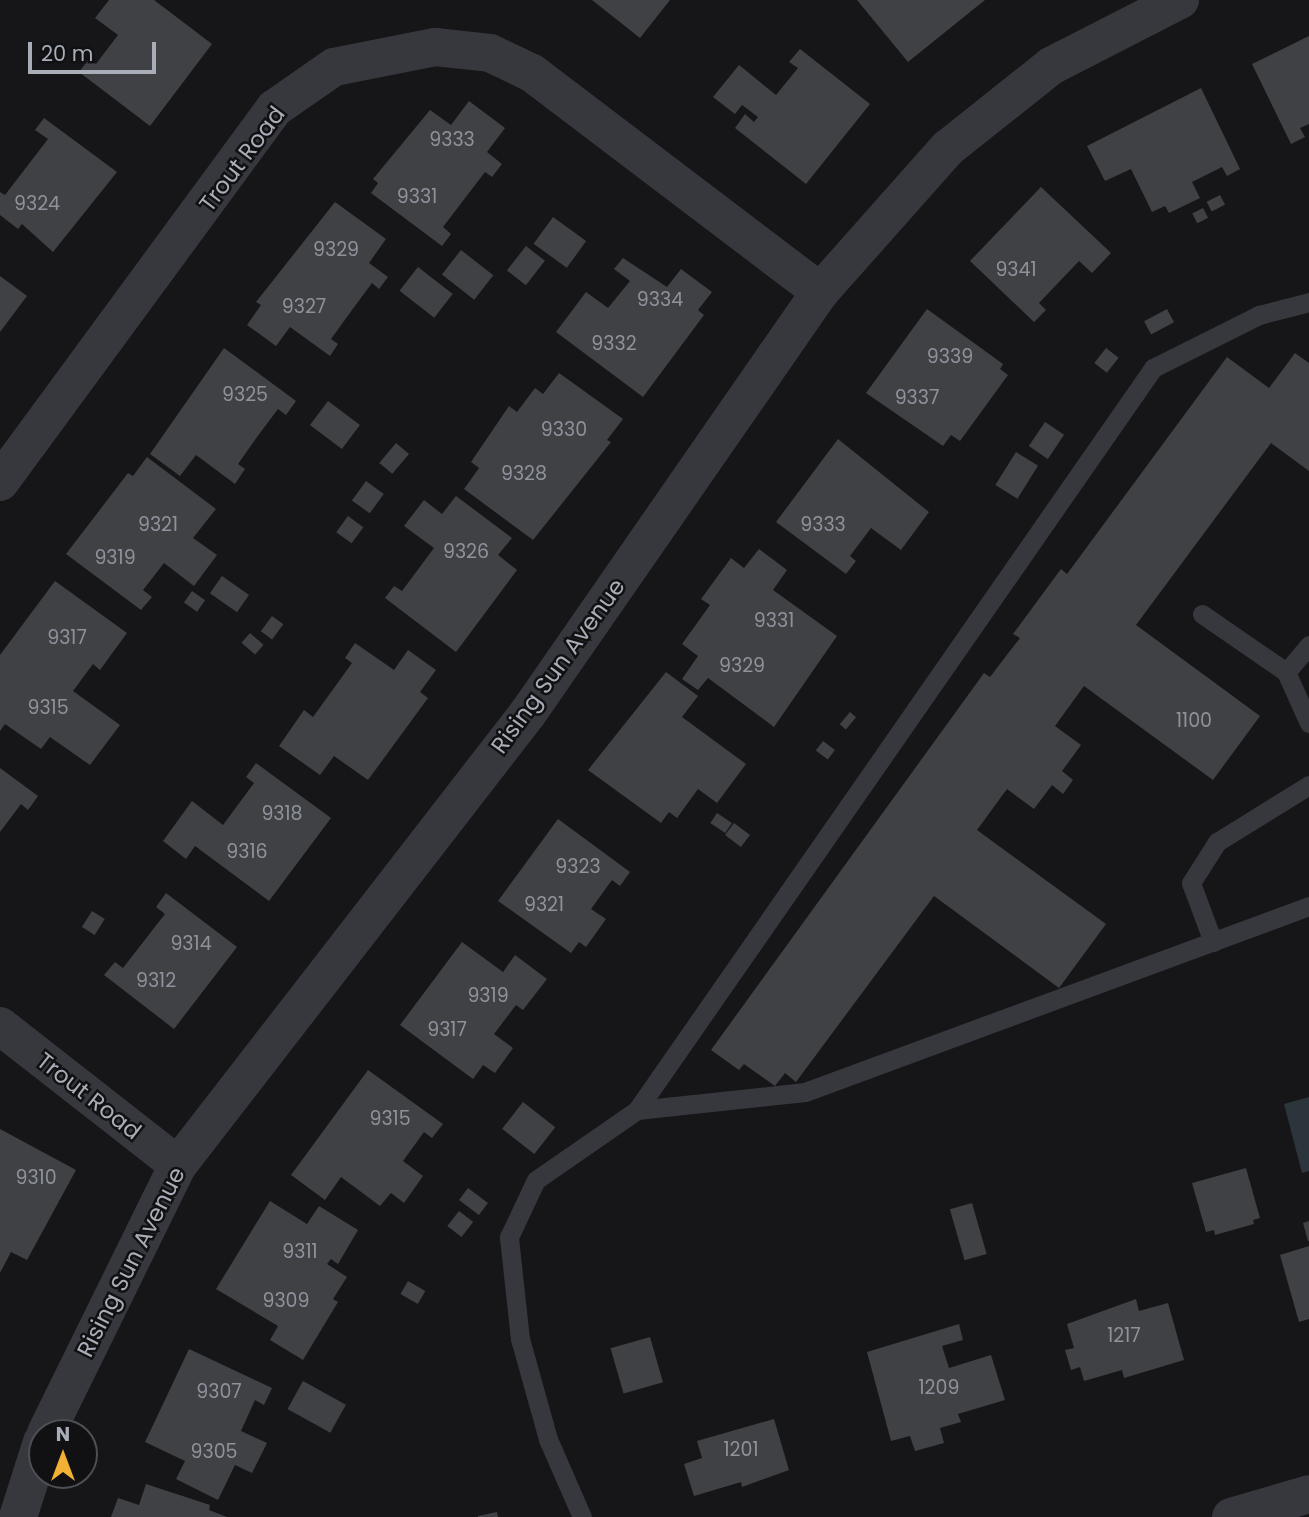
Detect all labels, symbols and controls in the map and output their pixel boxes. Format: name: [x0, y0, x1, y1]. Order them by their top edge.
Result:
scale bar: [32, 28, 159, 72]
text: 20 m: [41, 39, 94, 68]
street label: Trout Road: [193, 101, 291, 217]
house number: 9333: [429, 129, 475, 151]
house number: 9331: [397, 186, 437, 208]
house number: 9324: [14, 193, 60, 215]
house number: 9329: [313, 239, 359, 261]
house number: 9341: [995, 259, 1037, 281]
house number: 9334: [637, 289, 683, 311]
house number: 9327: [282, 296, 326, 318]
house number: 9332: [591, 333, 637, 355]
house number: 9339: [927, 346, 973, 368]
house number: 9325: [222, 384, 268, 406]
house number: 9337: [895, 387, 939, 409]
house number: 9330: [541, 419, 587, 441]
house number: 9328: [501, 463, 547, 485]
house number: 9321: [138, 514, 178, 536]
house number: 9333: [800, 514, 846, 536]
house number: 9326: [443, 541, 489, 563]
house number: 9319: [94, 547, 136, 569]
street label: Rising Sun Avenue: [485, 573, 631, 759]
house number: 9331: [754, 610, 794, 632]
house number: 9317: [47, 627, 87, 649]
house number: 9329: [719, 655, 765, 677]
house number: 9315: [27, 697, 69, 719]
house number: 1100: [1176, 710, 1212, 732]
house number: 9318: [261, 803, 303, 825]
house number: 9316: [226, 841, 268, 863]
house number: 9323: [555, 856, 601, 878]
house number: 9321: [524, 894, 564, 916]
house number: 9314: [170, 933, 212, 955]
house number: 9312: [136, 970, 176, 992]
house number: 9319: [467, 985, 509, 1007]
house number: 9317: [427, 1019, 467, 1041]
street label: Trout Road: [31, 1047, 147, 1145]
house number: 9315: [369, 1108, 411, 1130]
street label: Rising Sun Avenue: [71, 1163, 191, 1361]
house number: 9310: [15, 1167, 57, 1189]
house number: 9311: [282, 1241, 318, 1263]
house number: 9309: [262, 1290, 310, 1312]
house number: 1217: [1107, 1325, 1141, 1347]
house number: 1209: [919, 1377, 959, 1399]
house number: 9307: [196, 1381, 242, 1403]
north arrow: [28, 1419, 98, 1489]
text: N: [56, 1421, 70, 1448]
house number: 1201: [723, 1439, 759, 1461]
house number: 9305: [190, 1441, 238, 1463]

